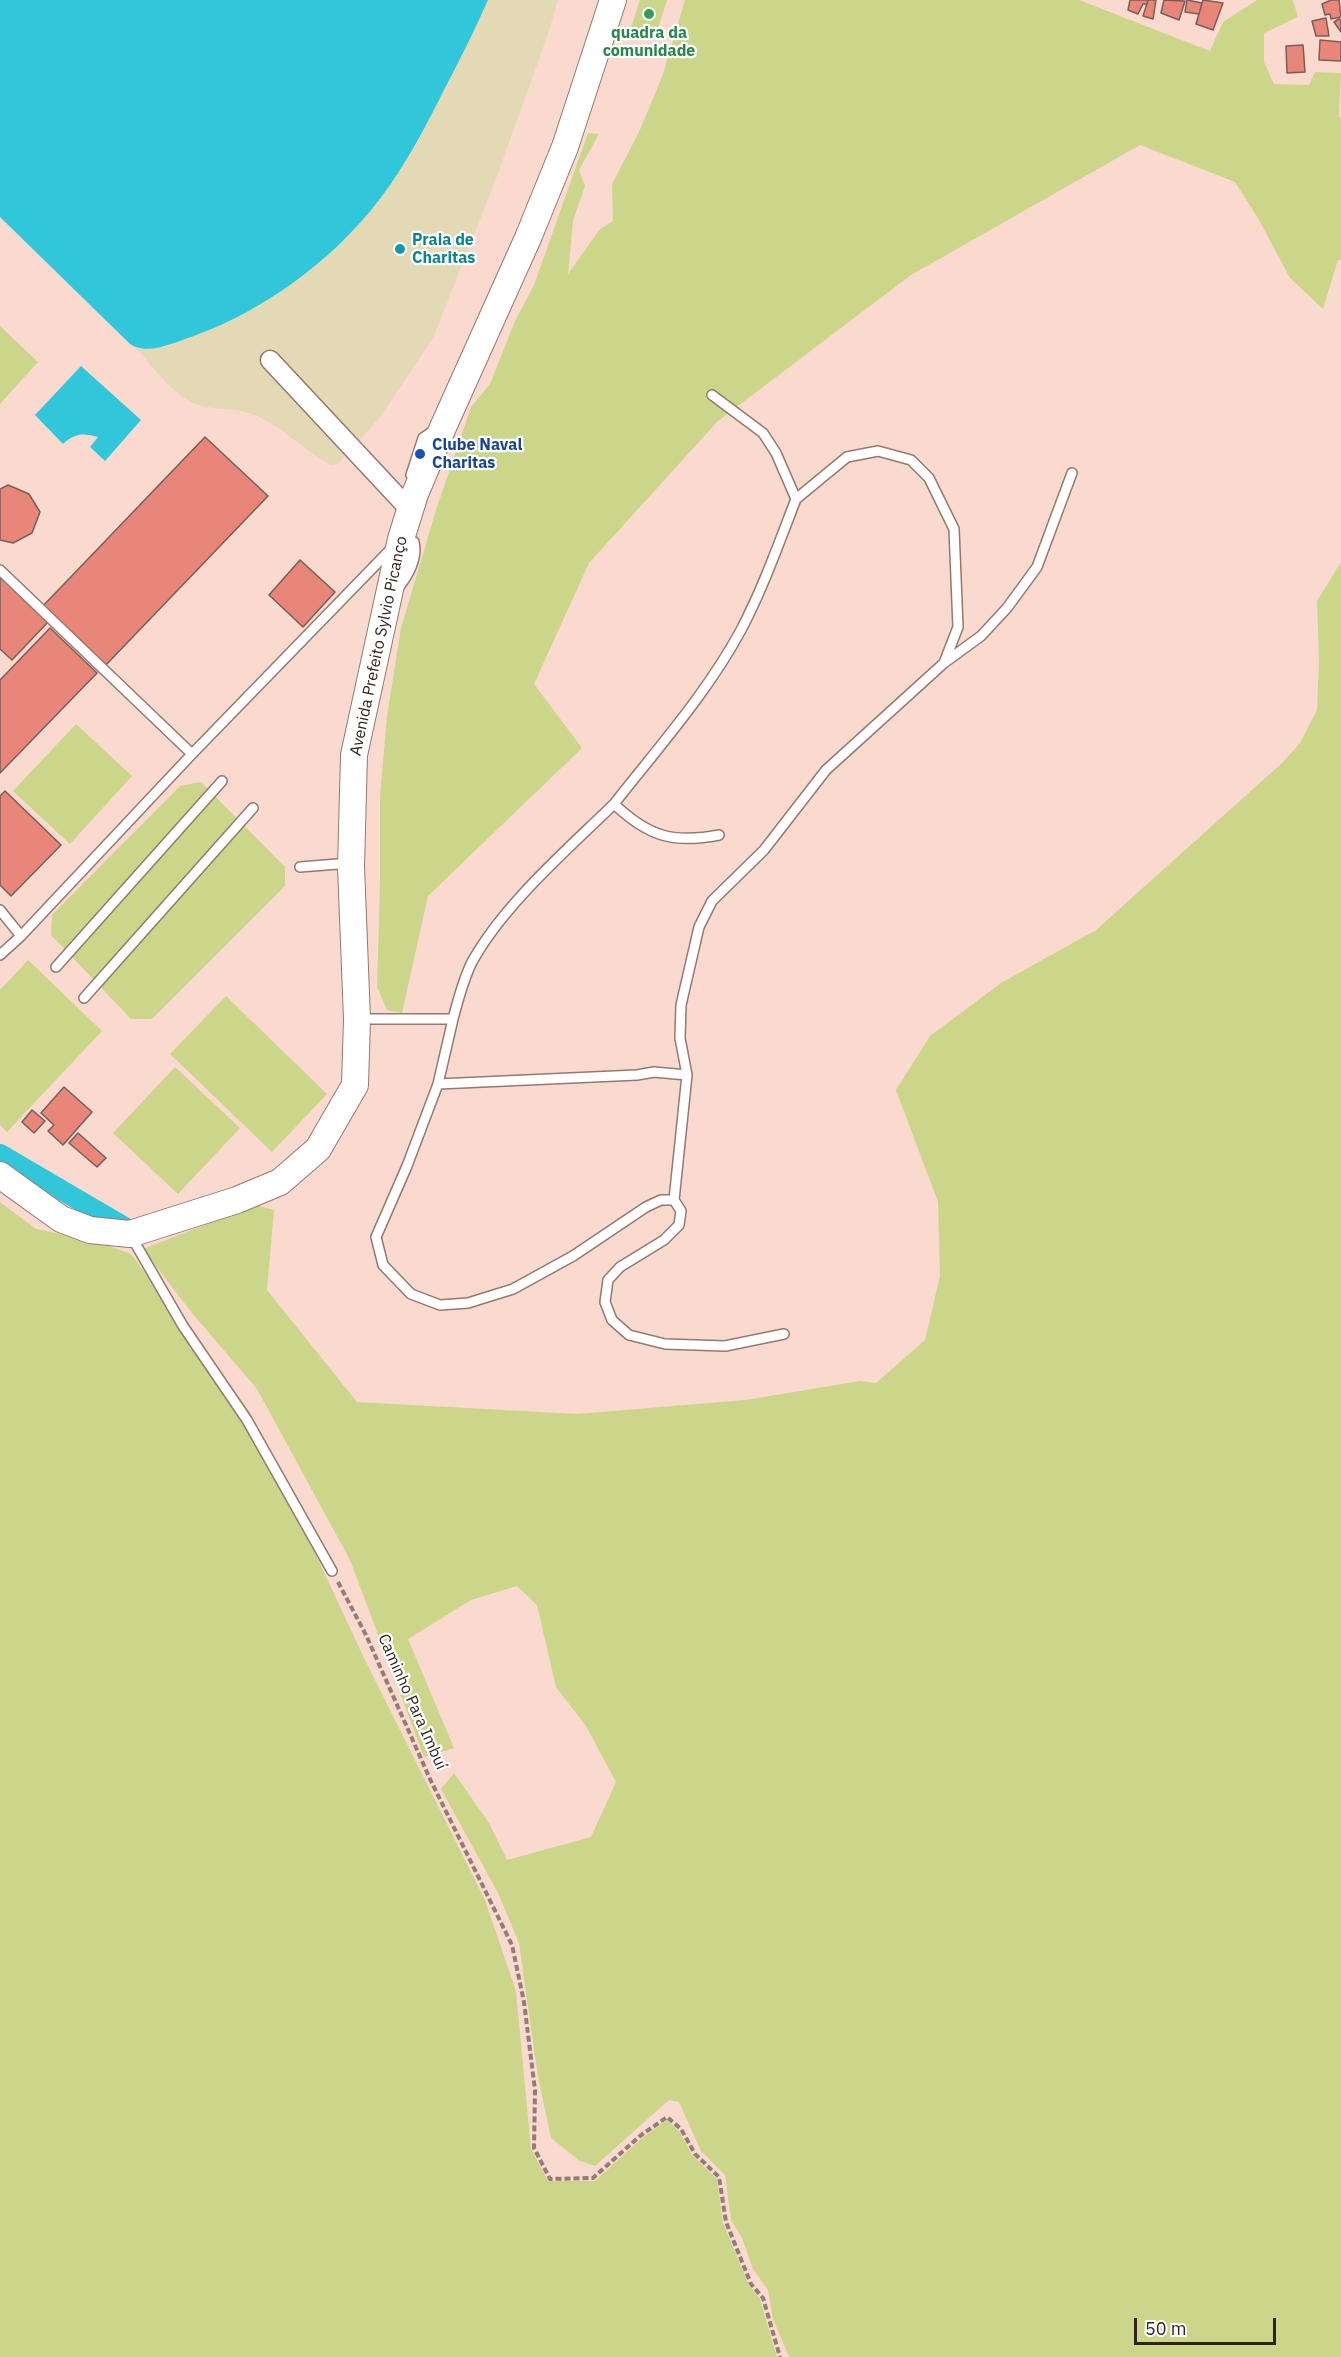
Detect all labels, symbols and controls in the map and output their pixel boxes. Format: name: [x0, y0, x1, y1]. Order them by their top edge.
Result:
marker: quadra da comunidade: [642, 7, 656, 21]
place label: quadra da comunidade: [603, 23, 695, 61]
place label: Praia de Charitas: [412, 230, 475, 268]
marker: Praia de Charitas: [393, 242, 407, 256]
place label: Clube Naval Charitas: [432, 435, 522, 473]
marker: Clube Naval Charitas: [413, 447, 427, 461]
street label: Avenida Prefeito Sylvio Picanço: [346, 535, 412, 757]
street label: Caminho Para Imbuí: [373, 1631, 451, 1773]
scale bar: [1137, 2306, 1280, 2344]
text: 50 m: [1145, 2317, 1187, 2340]

